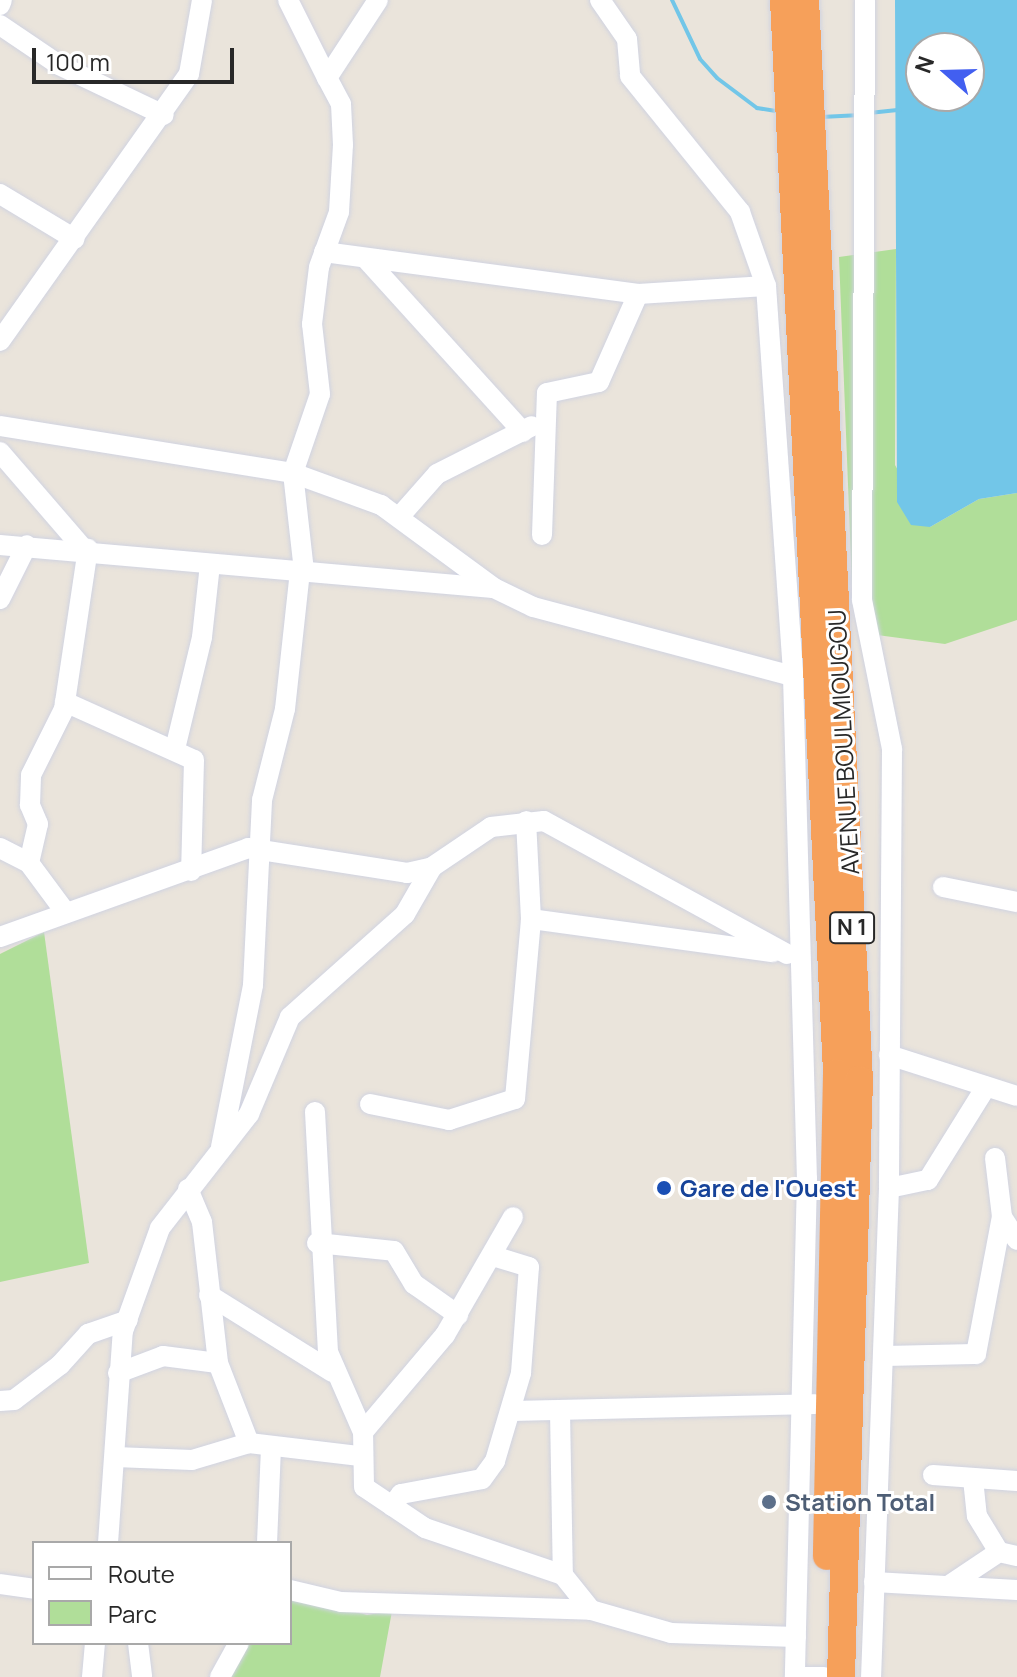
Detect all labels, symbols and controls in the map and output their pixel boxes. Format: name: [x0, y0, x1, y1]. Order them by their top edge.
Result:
scale bar: [36, 32, 238, 82]
north arrow: [905, 32, 985, 112]
text: 100 m: [46, 45, 110, 78]
text: N: [908, 52, 941, 77]
street label: AVENUE BOULMIOUGOU: [822, 609, 864, 875]
road number: N 1: [828, 910, 876, 946]
place label: Gare de l'Ouest: [680, 1174, 857, 1202]
marker: Gare de l'Ouest: [655, 1179, 673, 1197]
place label: Station Total: [785, 1488, 935, 1516]
marker: Station Total: [760, 1493, 778, 1511]
legend: [32, 1541, 292, 1645]
text: Route: [108, 1557, 175, 1590]
text: Parc: [108, 1597, 157, 1630]

